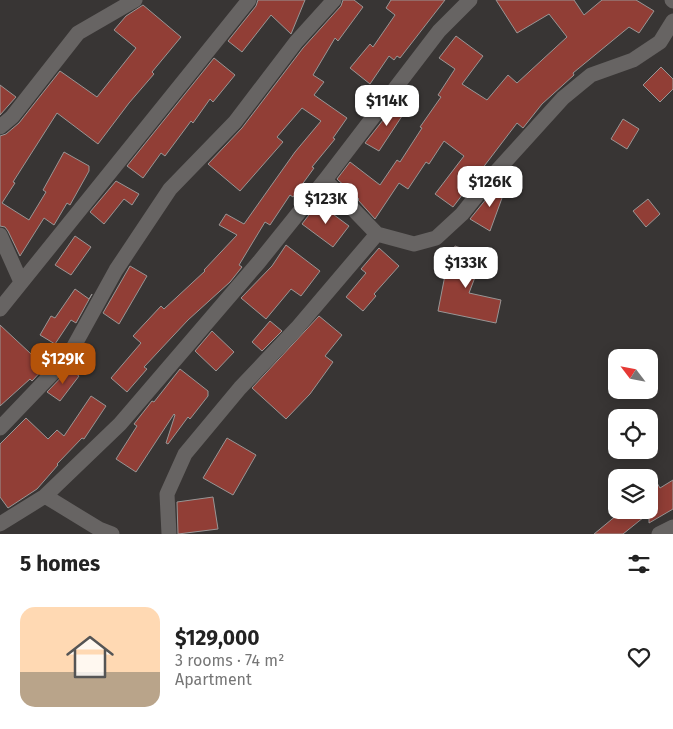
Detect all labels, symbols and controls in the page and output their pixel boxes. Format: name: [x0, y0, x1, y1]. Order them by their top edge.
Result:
pin: $114K: [352, 84, 422, 127]
text: $114K: [366, 91, 408, 110]
pin: $126K: [455, 166, 525, 208]
text: $126K: [468, 172, 512, 191]
pin: $123K: [291, 182, 361, 225]
text: $123K: [305, 189, 347, 208]
pin: $133K: [431, 246, 501, 289]
text: $133K: [445, 253, 487, 272]
pin: $129K: [28, 342, 98, 385]
text: $129K: [42, 349, 84, 368]
north arrow: [608, 349, 658, 399]
map controls: [608, 349, 658, 519]
button: locate: [608, 409, 658, 459]
button: layers: [608, 469, 658, 519]
icon: filters: [625, 550, 653, 578]
text: 5 homes: [20, 551, 100, 577]
text: $129,000: [175, 625, 260, 651]
icon: home: [60, 627, 120, 687]
icon: heart: [625, 643, 653, 671]
text: 3 rooms · 74 m²: [175, 651, 284, 670]
text: Apartment: [175, 670, 252, 689]

